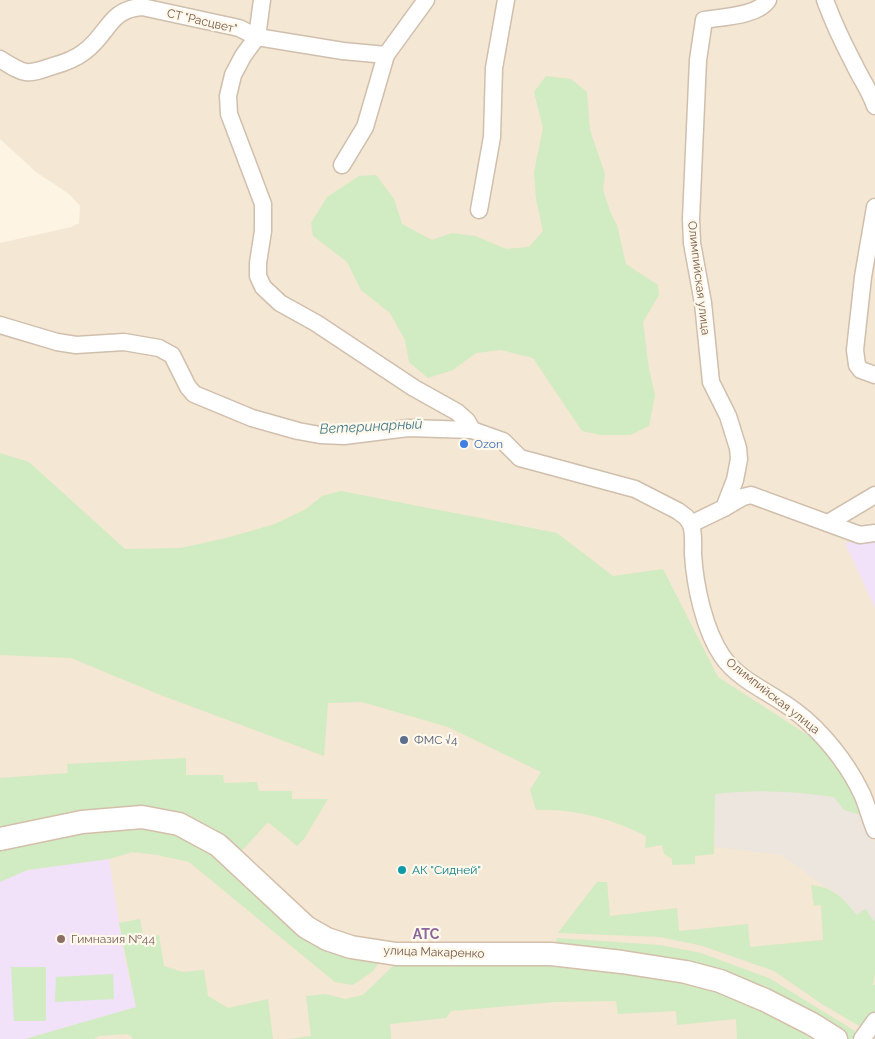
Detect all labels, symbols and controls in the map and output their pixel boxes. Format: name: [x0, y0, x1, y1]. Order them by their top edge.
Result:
street label: СТ "Расцвет": [166, 6, 238, 36]
street label: Олимпийская улица: [685, 220, 713, 336]
water label: Ветеринарный: [319, 415, 423, 437]
place label: Ozon: [474, 437, 503, 451]
marker: Ozon: [458, 438, 470, 450]
street label: Олимпийская улица: [723, 655, 823, 737]
place label: ФМС √4: [414, 733, 458, 747]
marker: ФМС √4: [398, 734, 410, 746]
place label: АК "Сидней": [412, 863, 481, 877]
marker: АК "Сидней": [396, 864, 408, 876]
district label: АТС: [413, 926, 440, 942]
place label: Гимназия №44: [71, 932, 155, 946]
marker: Гимназия №44: [55, 933, 67, 945]
street label: улица Макаренко: [383, 943, 485, 961]

